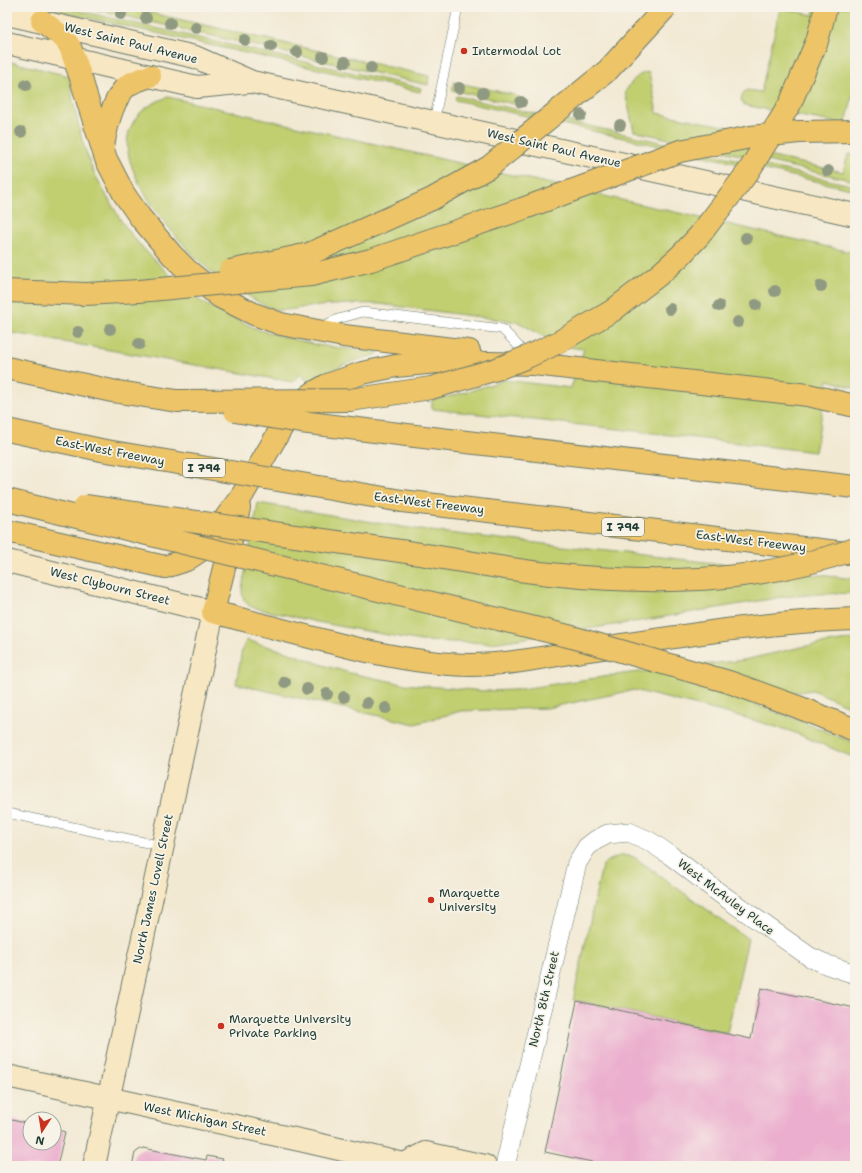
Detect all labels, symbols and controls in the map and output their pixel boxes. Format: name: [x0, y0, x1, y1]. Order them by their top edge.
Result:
street label: West Saint Paul Avenue: [62, 19, 200, 67]
place label: Intermodal Lot: [472, 43, 561, 59]
marker: Intermodal Lot: [459, 46, 469, 56]
street label: West Saint Paul Avenue: [485, 125, 623, 171]
street label: East-West Freeway: [54, 433, 166, 469]
road number: I 794: [183, 459, 225, 477]
street label: East-West Freeway: [373, 488, 485, 518]
road number: I 794: [602, 518, 644, 536]
street label: East-West Freeway: [695, 526, 807, 556]
street label: West Clybourn Street: [48, 563, 172, 609]
street label: North James Lovell Street: [129, 813, 177, 965]
street label: West McAuley Place: [674, 855, 778, 939]
place label: Marquette University: [439, 885, 500, 915]
marker: Marquette University: [426, 895, 436, 905]
street label: North 8th Street: [525, 949, 563, 1049]
place label: Marquette University Private Parking: [229, 1011, 351, 1041]
marker: Marquette University Private Parking: [216, 1021, 226, 1031]
street label: West Michigan Street: [142, 1098, 268, 1140]
north arrow: [22, 1111, 62, 1151]
text: N: [34, 1132, 46, 1149]

